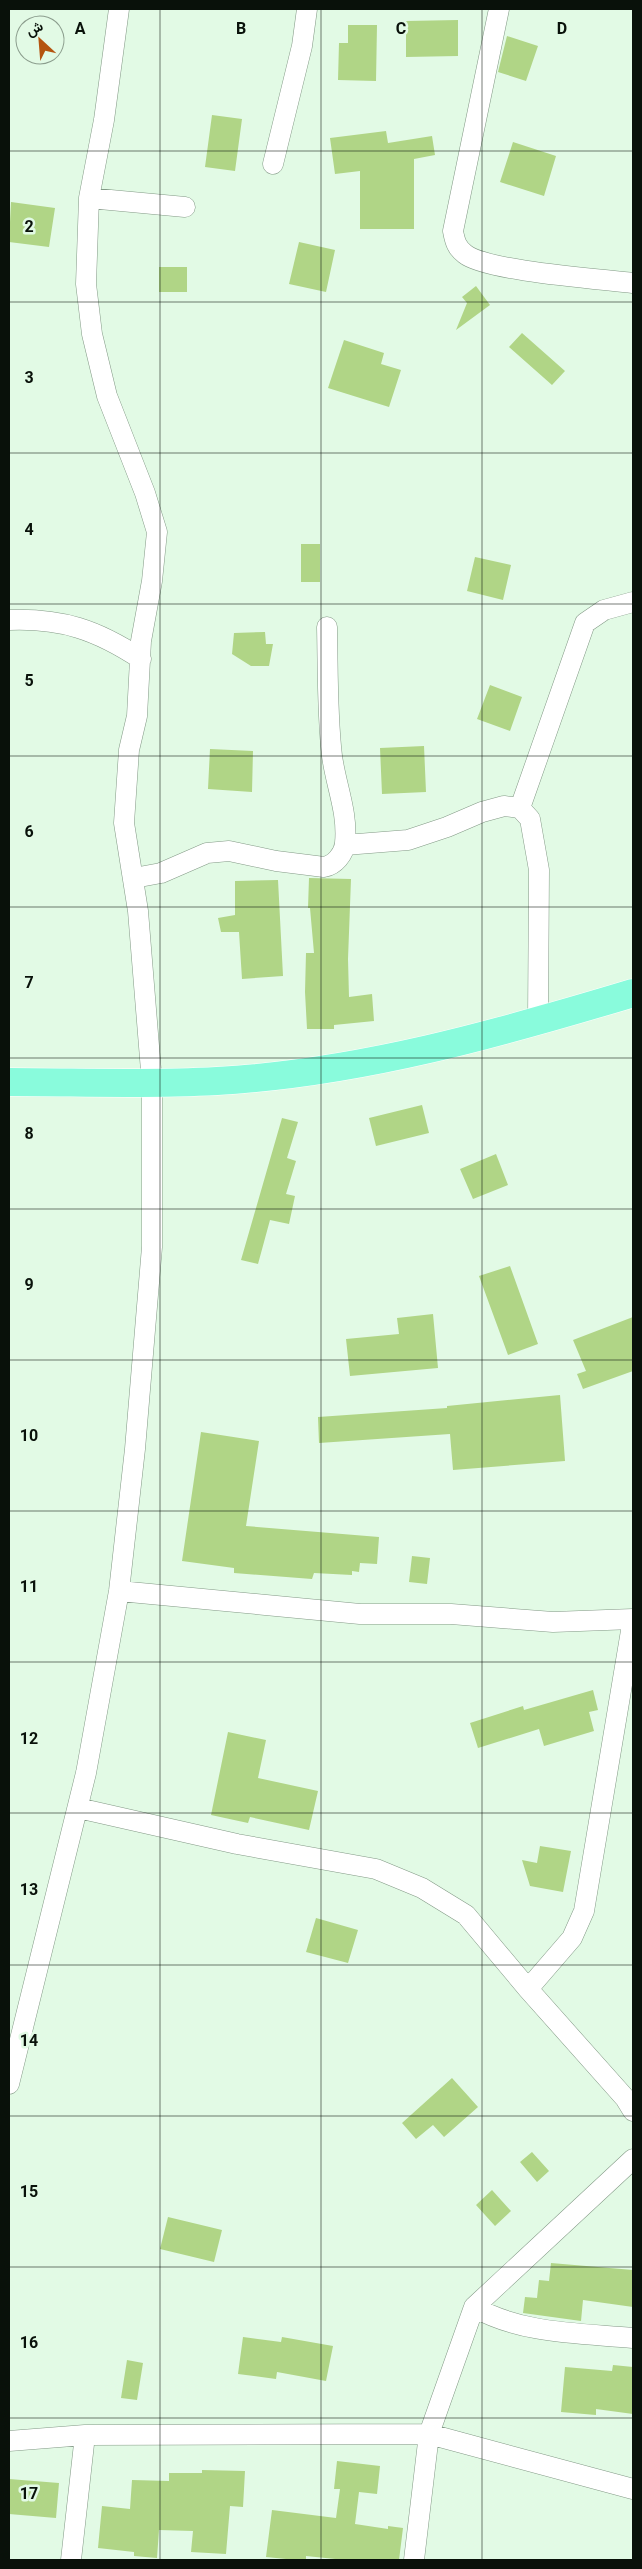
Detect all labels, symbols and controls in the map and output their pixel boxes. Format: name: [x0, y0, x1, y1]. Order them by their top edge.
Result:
north arrow: [15, 15, 65, 65]
text: ش: [23, 17, 46, 40]
text: A: [75, 19, 86, 38]
text: B: [236, 19, 246, 38]
text: C: [396, 19, 406, 38]
text: D: [557, 19, 567, 38]
text: 2: [24, 217, 34, 236]
text: 3: [24, 368, 34, 387]
text: 4: [24, 520, 34, 539]
text: 5: [24, 671, 34, 690]
text: 6: [24, 822, 34, 841]
text: 7: [24, 973, 34, 992]
text: 8: [24, 1124, 34, 1143]
text: 9: [24, 1275, 34, 1294]
text: 10: [20, 1426, 38, 1445]
text: 11: [20, 1577, 38, 1596]
text: 12: [20, 1729, 38, 1748]
text: 13: [20, 1880, 38, 1899]
text: 14: [20, 2031, 38, 2050]
text: 15: [20, 2182, 38, 2201]
text: 16: [20, 2333, 38, 2352]
text: 17: [20, 2484, 38, 2503]

